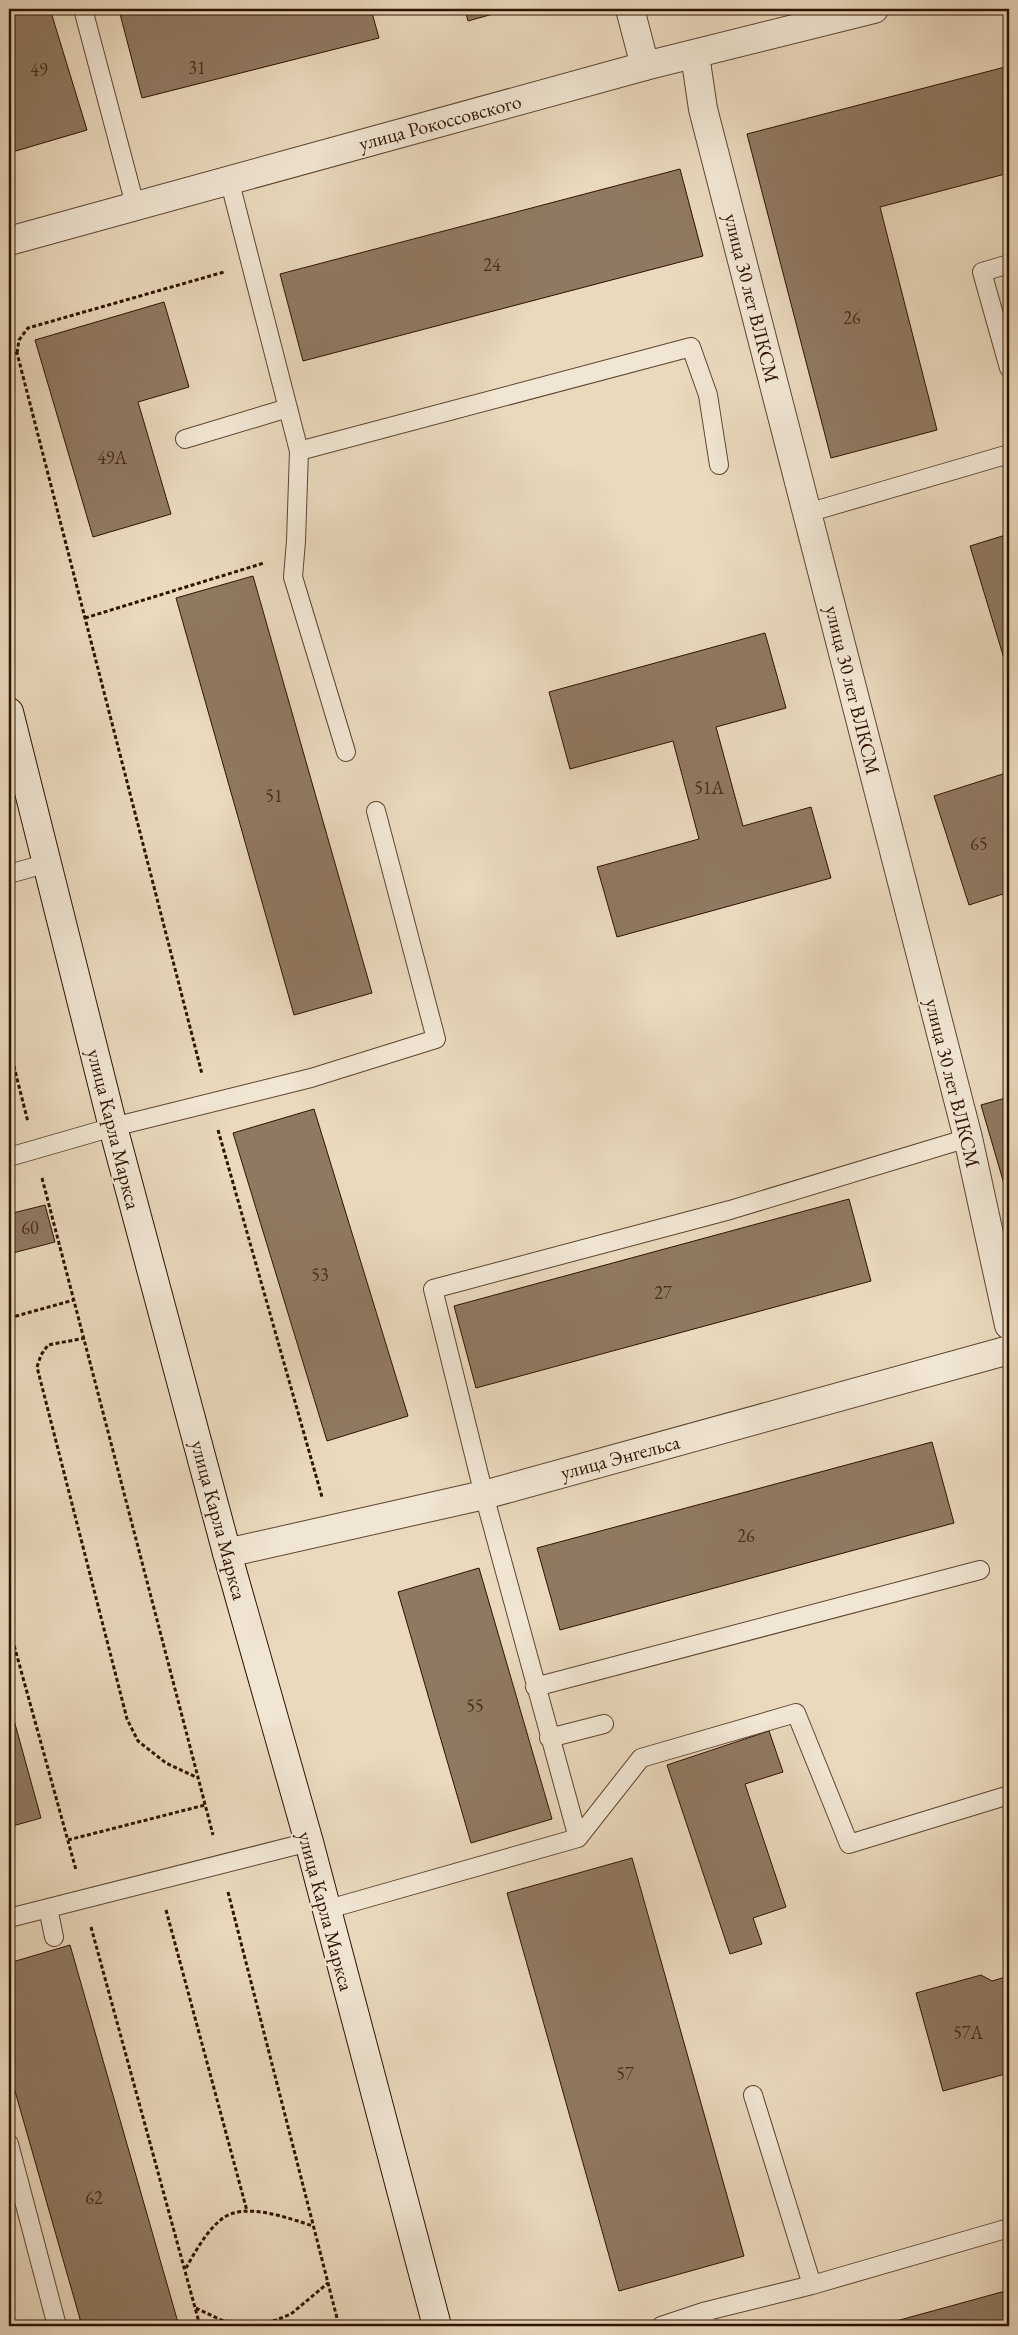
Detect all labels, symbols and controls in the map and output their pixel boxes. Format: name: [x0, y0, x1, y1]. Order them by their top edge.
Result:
house number: 31: [188, 56, 206, 79]
house number: 49: [30, 58, 48, 81]
street label: улица Рокоссовского: [356, 88, 524, 156]
street label: улица 30 лет ВЛКСМ: [718, 211, 786, 385]
house number: 24: [483, 253, 501, 276]
house number: 26: [843, 306, 861, 329]
house number: 49А: [97, 446, 127, 469]
street label: улица 30 лет ВЛКСМ: [819, 603, 887, 777]
house number: 51А: [694, 776, 724, 799]
house number: 51: [265, 784, 283, 807]
house number: 65: [970, 832, 988, 855]
street label: улица 30 лет ВЛКСМ: [919, 996, 987, 1170]
street label: улица Карла Маркса: [82, 1046, 146, 1212]
house number: 60: [21, 1216, 39, 1239]
house number: 53: [311, 1263, 329, 1286]
house number: 27: [654, 1281, 672, 1304]
street label: улица Энгельса: [557, 1429, 683, 1485]
street label: улица Карла Маркса: [185, 1437, 253, 1603]
house number: 26: [737, 1524, 755, 1547]
house number: 55: [466, 1694, 484, 1717]
street label: улица Карла Маркса: [292, 1828, 360, 1994]
house number: 57А: [953, 2021, 983, 2044]
house number: 57: [616, 2062, 634, 2085]
house number: 62: [85, 2186, 103, 2209]

